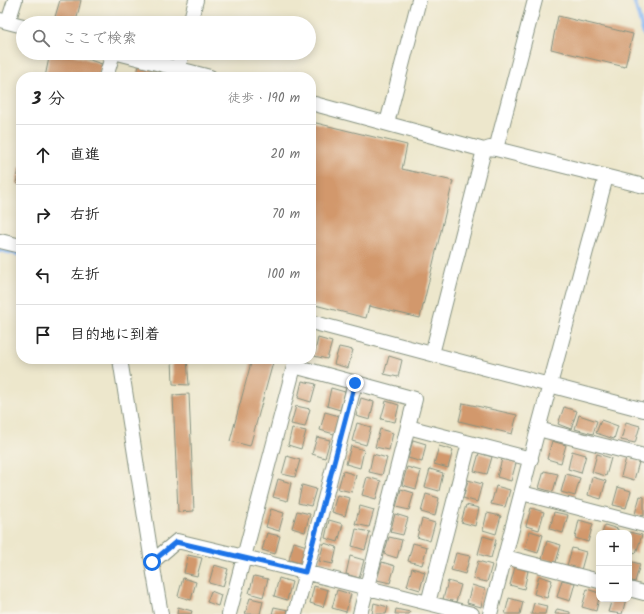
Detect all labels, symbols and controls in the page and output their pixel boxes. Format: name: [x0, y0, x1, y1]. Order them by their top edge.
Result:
search box: [16, 16, 316, 60]
icon: search: [30, 27, 52, 49]
text: ここで検索: [62, 27, 137, 51]
text: 3 分: [32, 86, 65, 113]
text: 徒歩 · 190 m: [228, 88, 300, 109]
text: 直進: [70, 143, 100, 167]
icon: ahead: [32, 144, 54, 166]
text: 20 m: [270, 144, 300, 165]
text: 右折: [70, 203, 100, 227]
icon: right: [32, 204, 54, 226]
text: 70 m: [272, 204, 300, 225]
text: 左折: [70, 263, 100, 287]
icon: left: [32, 264, 54, 286]
text: 100 m: [267, 264, 300, 285]
text: 目的地に到着: [70, 323, 160, 347]
icon: arrive: [32, 324, 54, 346]
route end: [346, 374, 364, 392]
map controls: [596, 530, 632, 602]
button: +: [596, 530, 632, 566]
route start: [143, 553, 161, 571]
button: −: [596, 566, 632, 602]

